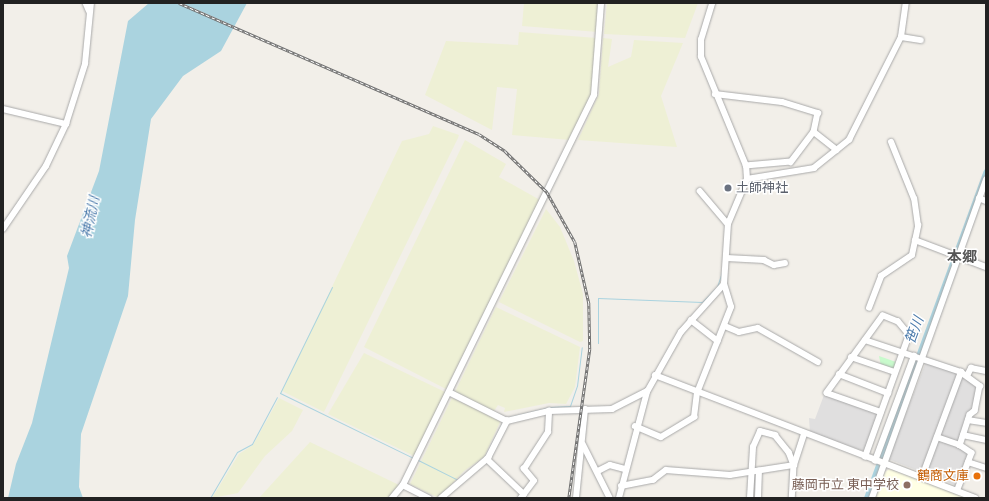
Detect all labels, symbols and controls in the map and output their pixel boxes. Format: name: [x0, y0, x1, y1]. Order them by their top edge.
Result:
place label: 土師神社: [736, 180, 788, 196]
marker: 土師神社: [723, 183, 733, 193]
water label: 神流川: [77, 195, 103, 239]
district label: 本郷: [947, 248, 977, 266]
water label: 笹川: [901, 314, 927, 346]
place label: 鶴商文庫: [917, 468, 969, 484]
marker: 鶴商文庫: [972, 471, 982, 481]
place label: 藤岡市立 東中学校: [792, 477, 899, 493]
marker: 藤岡市立 東中学校: [902, 480, 912, 490]

